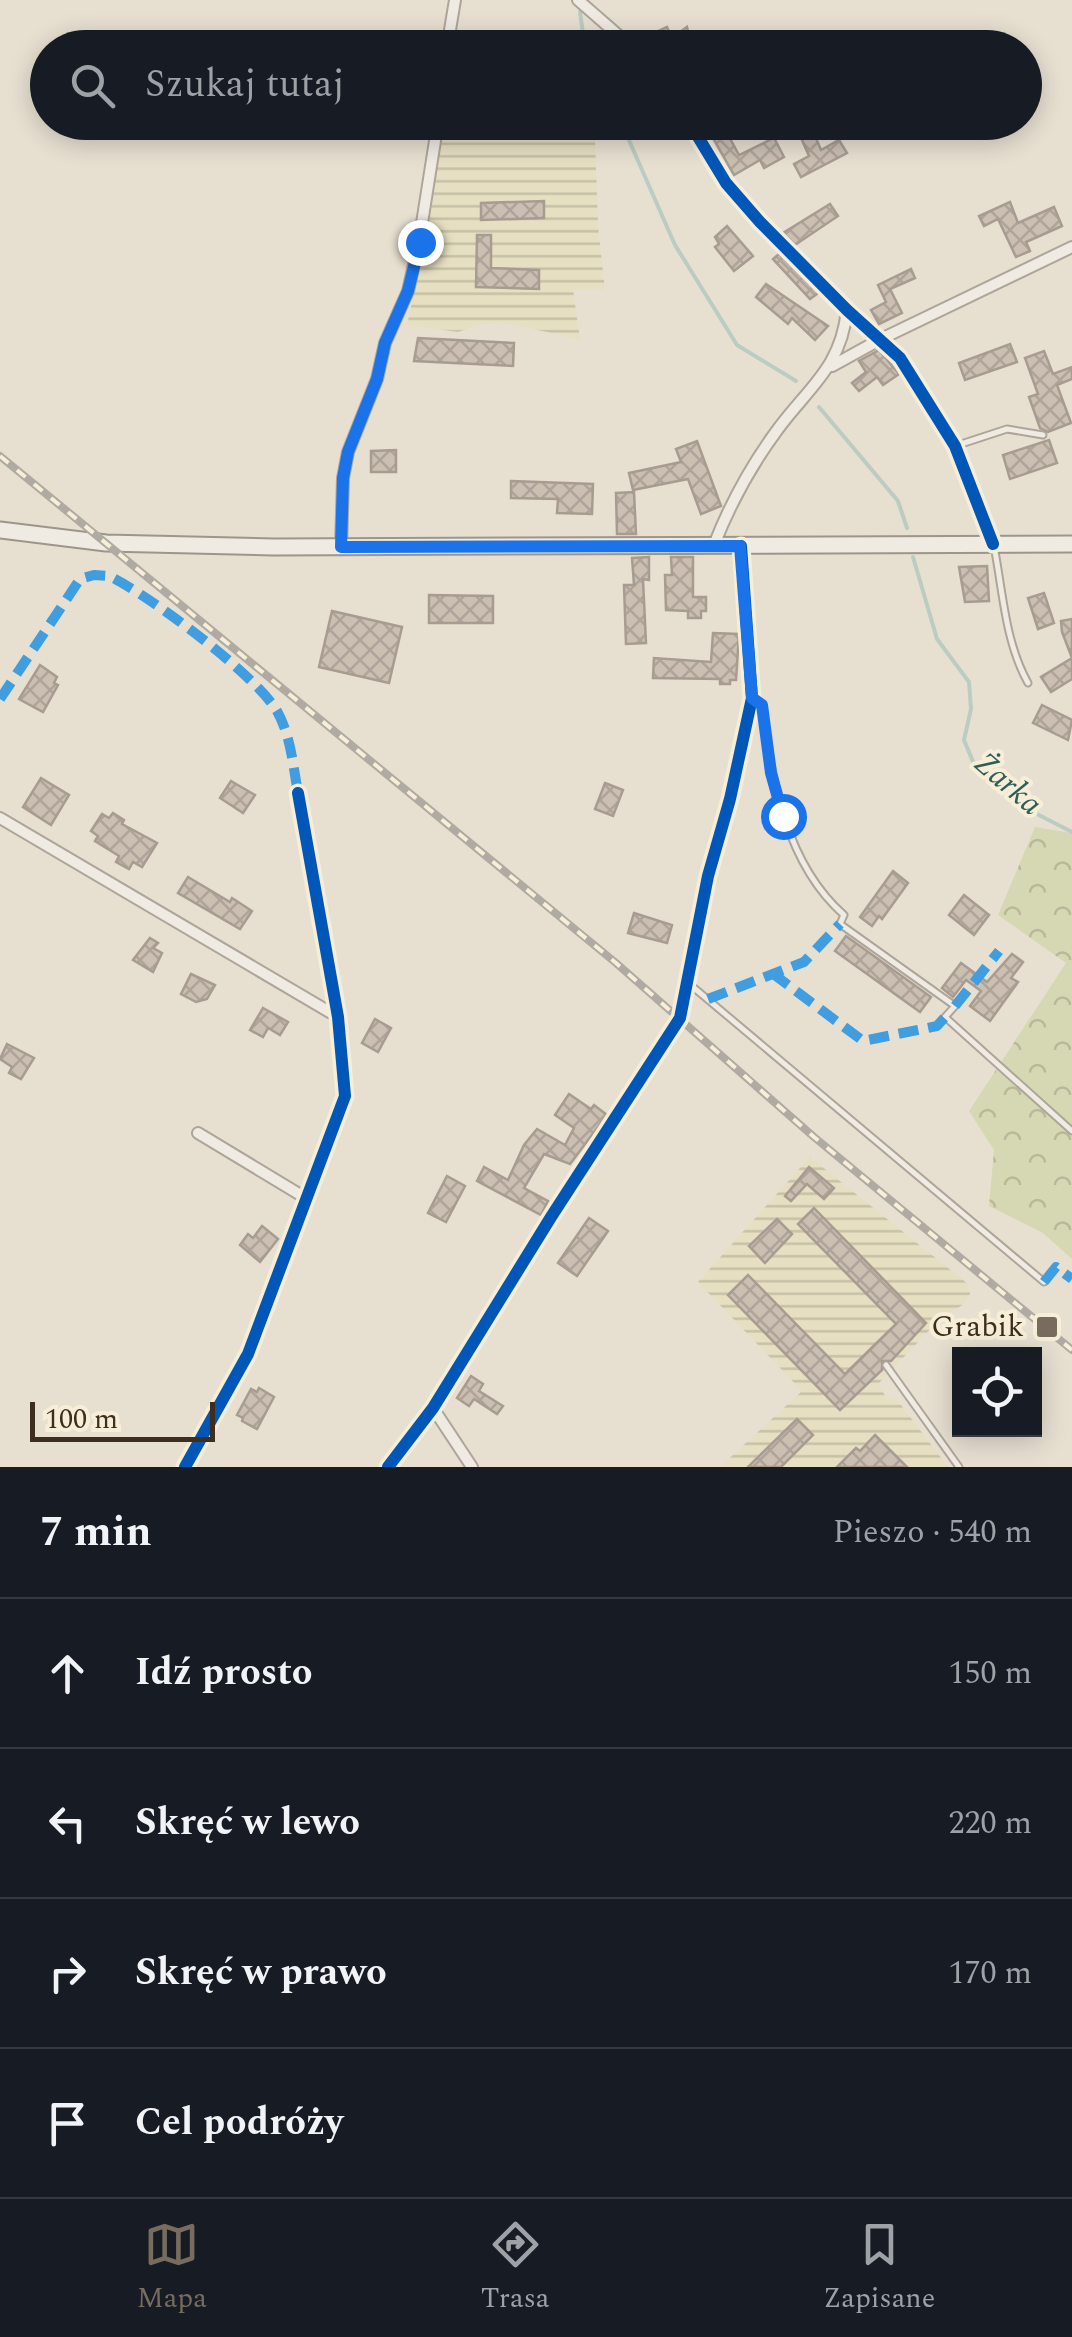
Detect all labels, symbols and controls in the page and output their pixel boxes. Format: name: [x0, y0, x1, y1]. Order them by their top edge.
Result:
search box: [30, 30, 1042, 140]
text: Szukaj tutaj: [145, 56, 345, 114]
icon: search: [65, 58, 120, 113]
route end: [398, 220, 444, 266]
water label: Żarka: [963, 740, 1053, 828]
route start: [761, 794, 807, 840]
place label: Grabik: [931, 1304, 1024, 1350]
marker: Grabik: [1034, 1314, 1060, 1340]
map controls: [952, 1347, 1042, 1437]
button: locate: [952, 1347, 1042, 1437]
scale bar: [30, 1397, 215, 1442]
text: 100 m: [45, 1398, 118, 1441]
text: 7 min: [40, 1501, 152, 1564]
text: Pieszo · 540 m: [833, 1508, 1032, 1557]
text: Idź prosto: [135, 1644, 312, 1702]
icon: ahead: [40, 1646, 95, 1701]
text: 150 m: [948, 1649, 1032, 1698]
text: Skręć w lewo: [135, 1794, 360, 1852]
icon: left: [40, 1796, 95, 1851]
text: 220 m: [948, 1799, 1032, 1848]
text: Skręć w prawo: [135, 1944, 387, 2002]
icon: right: [40, 1946, 95, 2001]
text: 170 m: [948, 1949, 1032, 1998]
text: Cel podróży: [135, 2094, 343, 2152]
icon: arrive: [40, 2096, 95, 2151]
tab: Mapa: [137, 2217, 207, 2320]
tab: Trasa: [481, 2217, 550, 2320]
tab: Zapisane: [823, 2217, 935, 2320]

